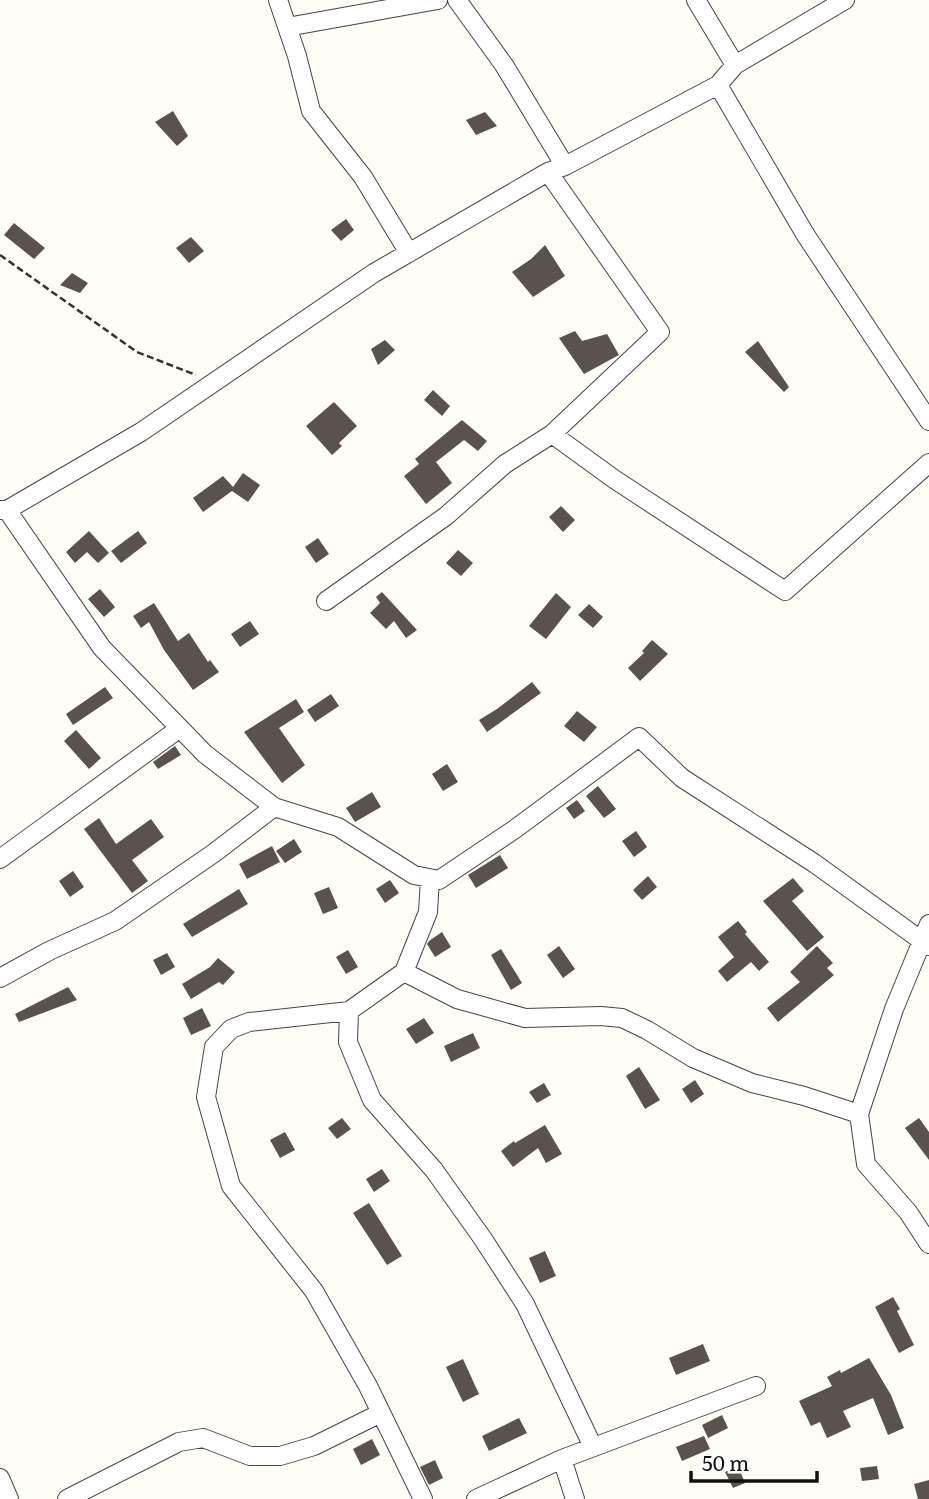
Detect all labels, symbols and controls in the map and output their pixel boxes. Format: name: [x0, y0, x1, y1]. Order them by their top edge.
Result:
scale bar: [691, 1440, 817, 1484]
text: 50 m: [702, 1446, 749, 1477]

